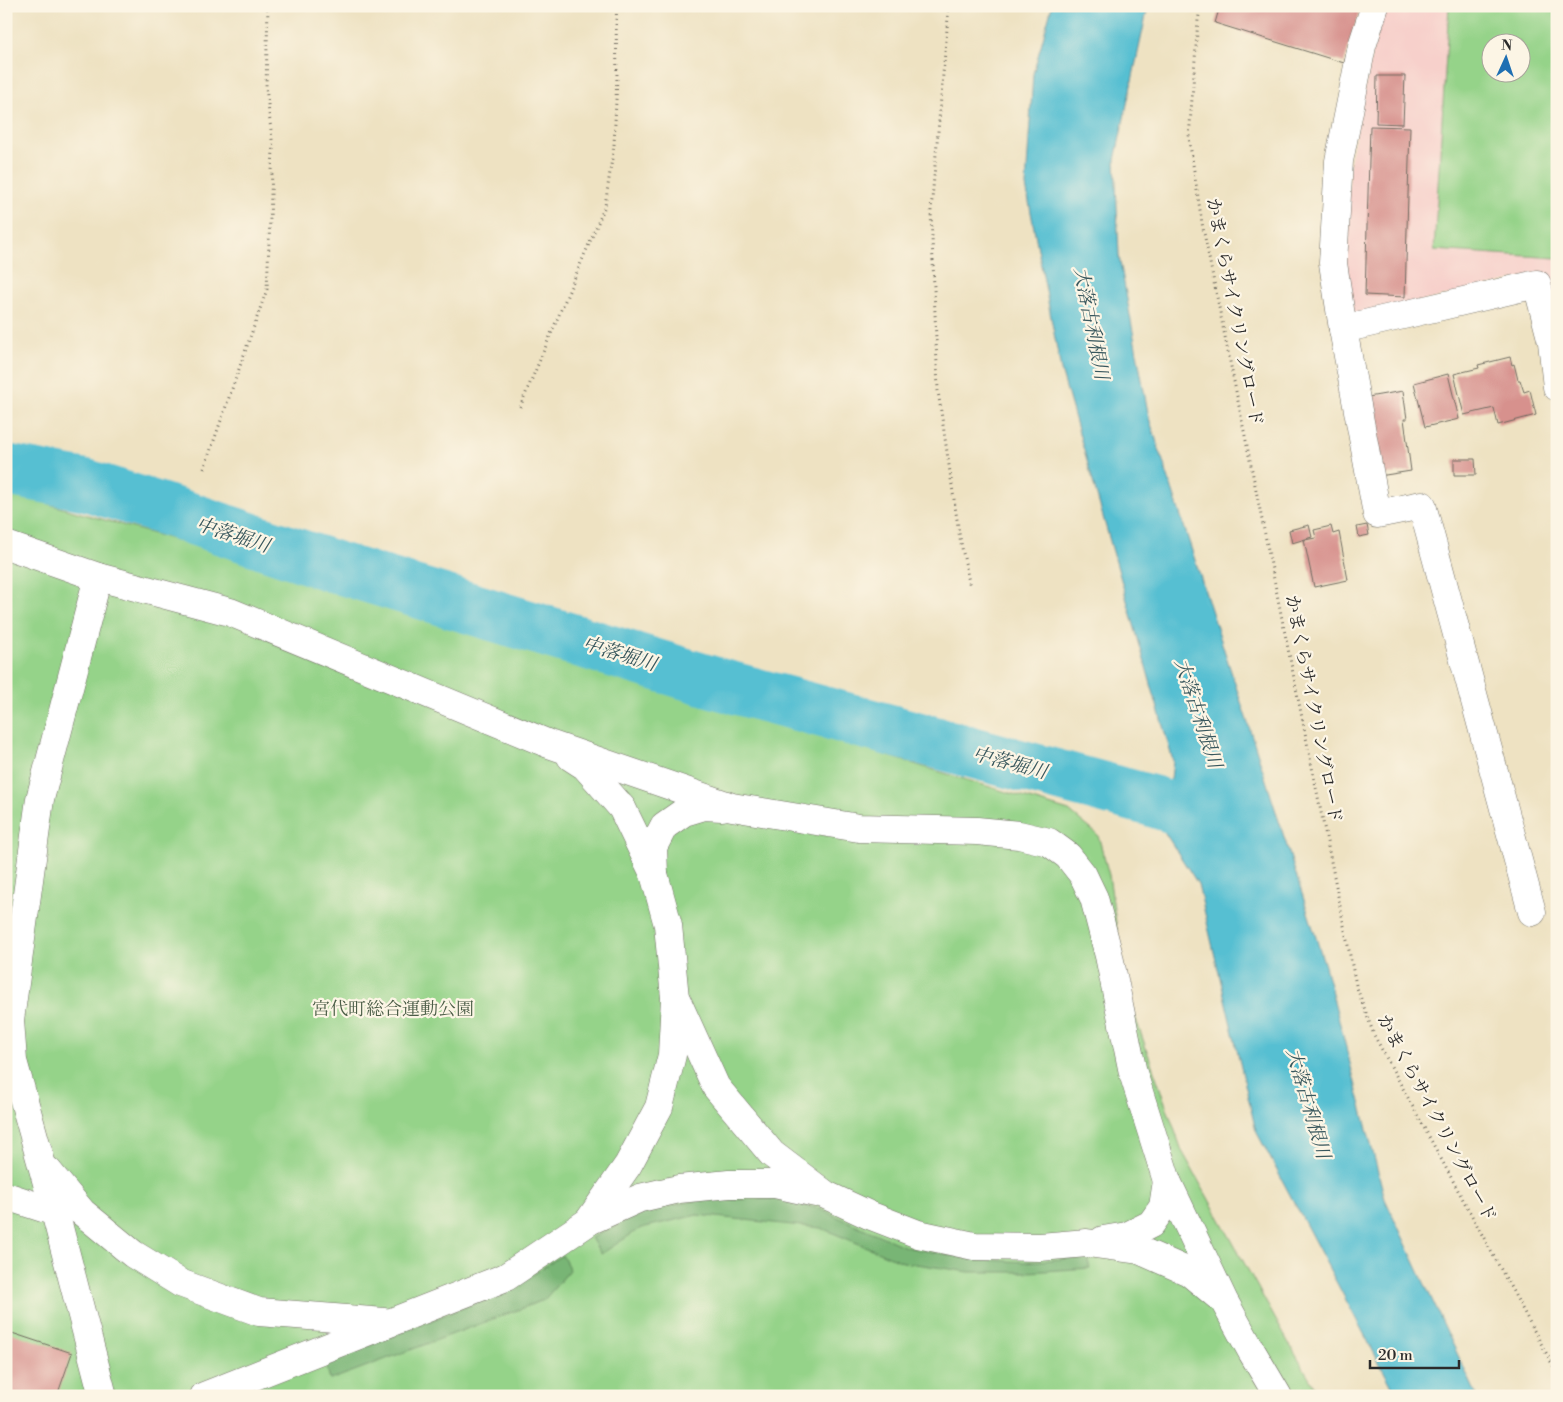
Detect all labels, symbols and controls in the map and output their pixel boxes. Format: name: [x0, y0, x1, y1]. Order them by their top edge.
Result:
north arrow: [1480, 32, 1530, 82]
text: N: [1501, 37, 1513, 55]
street label: かまくらサイクリングロード: [1201, 196, 1268, 428]
water label: 大落古利根川: [1068, 265, 1114, 383]
water label: 中落堀川: [193, 512, 274, 559]
street label: かまくらサイクリングロード: [1280, 593, 1347, 825]
water label: 中落堀川: [580, 631, 661, 677]
water label: 大落古利根川: [1169, 655, 1228, 773]
water label: 中落堀川: [970, 742, 1051, 785]
park label: 宮代町総合運動公園: [312, 998, 474, 1021]
street label: かまくらサイクリングロード: [1372, 1010, 1501, 1226]
water label: 大落古利根川: [1281, 1045, 1336, 1163]
scale bar: [1370, 1337, 1459, 1369]
text: 20 m: [1378, 1346, 1413, 1365]

